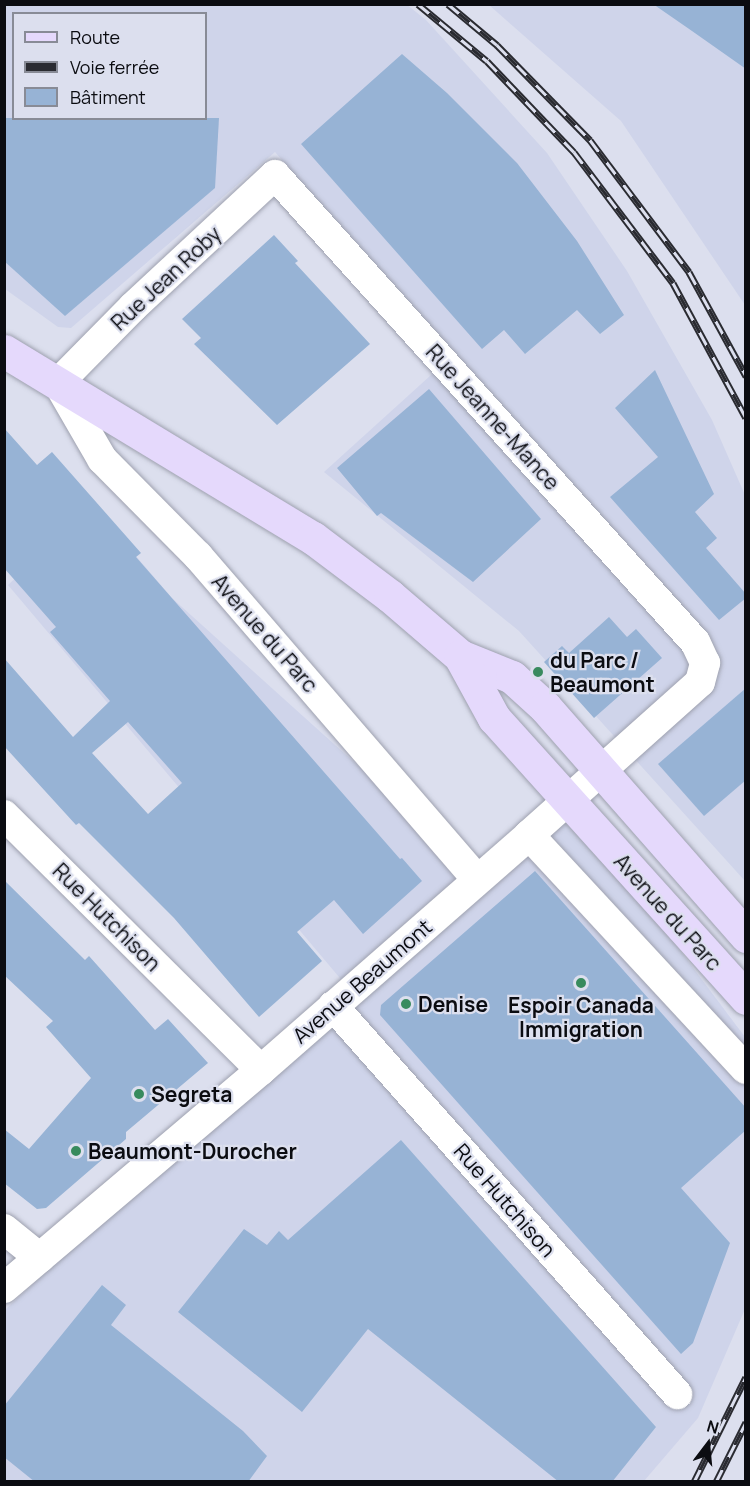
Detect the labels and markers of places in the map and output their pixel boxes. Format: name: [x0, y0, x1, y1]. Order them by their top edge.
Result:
place label: du Parc / Beaumont: [550, 647, 655, 697]
marker: du Parc / Beaumont: [531, 665, 545, 679]
marker: Espoir Canada Immigration: [574, 976, 588, 990]
place label: Denise: [418, 991, 488, 1017]
place label: Espoir Canada Immigration: [508, 992, 654, 1042]
marker: Denise: [399, 997, 413, 1011]
place label: Segreta: [151, 1081, 232, 1107]
marker: Segreta: [132, 1087, 146, 1101]
place label: Beaumont-Durocher: [88, 1138, 297, 1164]
marker: Beaumont-Durocher: [69, 1144, 83, 1158]

